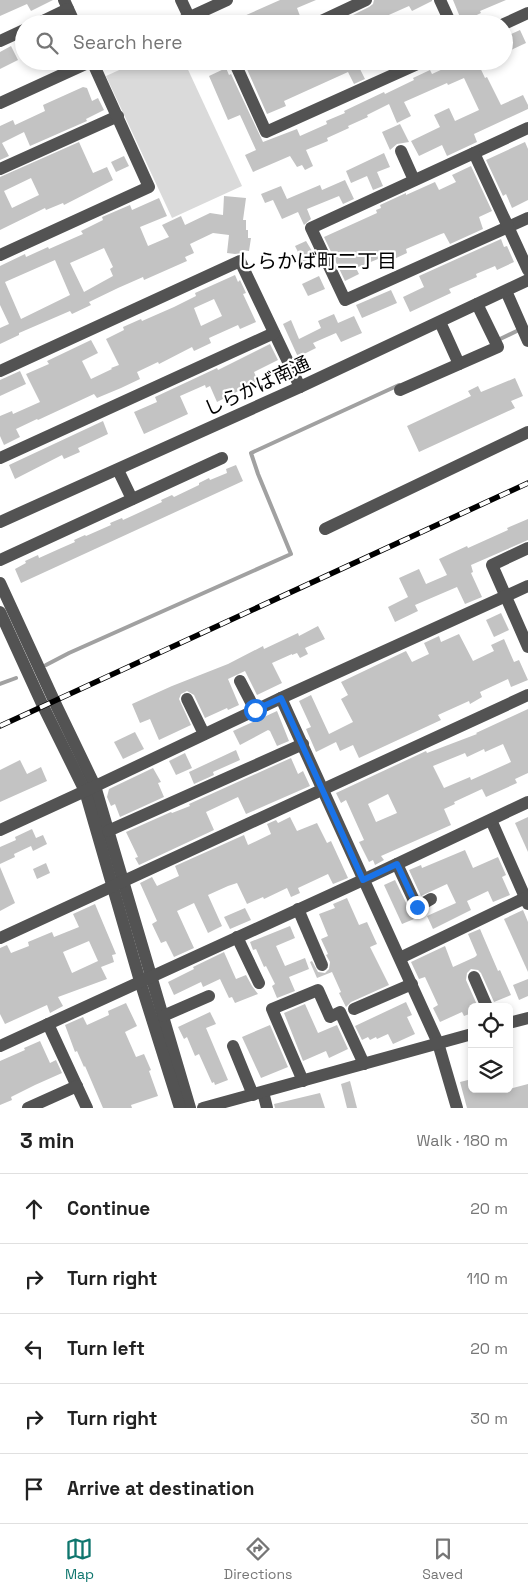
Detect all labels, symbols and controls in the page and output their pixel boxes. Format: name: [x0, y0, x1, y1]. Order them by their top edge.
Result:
search box: [15, 15, 513, 70]
icon: search: [33, 29, 61, 57]
text: Search here: [73, 30, 183, 55]
district label: しらかば町二丁目: [237, 248, 397, 274]
street label: しらかば南通: [200, 351, 314, 421]
route start: [244, 699, 267, 722]
route end: [406, 896, 429, 919]
map controls: [468, 1003, 513, 1093]
button: locate: [468, 1003, 513, 1048]
button: layers: [468, 1048, 513, 1093]
text: 3 min: [20, 1127, 75, 1154]
text: Walk · 180 m: [416, 1130, 508, 1151]
icon: ahead: [20, 1195, 48, 1223]
text: Continue: [67, 1196, 150, 1221]
text: 20 m: [470, 1198, 508, 1219]
icon: right: [20, 1265, 48, 1293]
text: Turn right: [67, 1266, 157, 1291]
text: 110 m: [466, 1268, 508, 1289]
icon: left: [20, 1335, 48, 1363]
text: Turn left: [67, 1336, 145, 1361]
text: 20 m: [470, 1338, 508, 1359]
icon: right: [20, 1405, 48, 1433]
text: Turn right: [67, 1406, 157, 1431]
text: 30 m: [470, 1408, 508, 1429]
icon: arrive: [20, 1475, 48, 1503]
text: Arrive at destination: [67, 1476, 255, 1501]
tab: Map: [65, 1535, 94, 1583]
tab: Directions: [224, 1535, 292, 1583]
tab: Saved: [422, 1535, 463, 1583]

